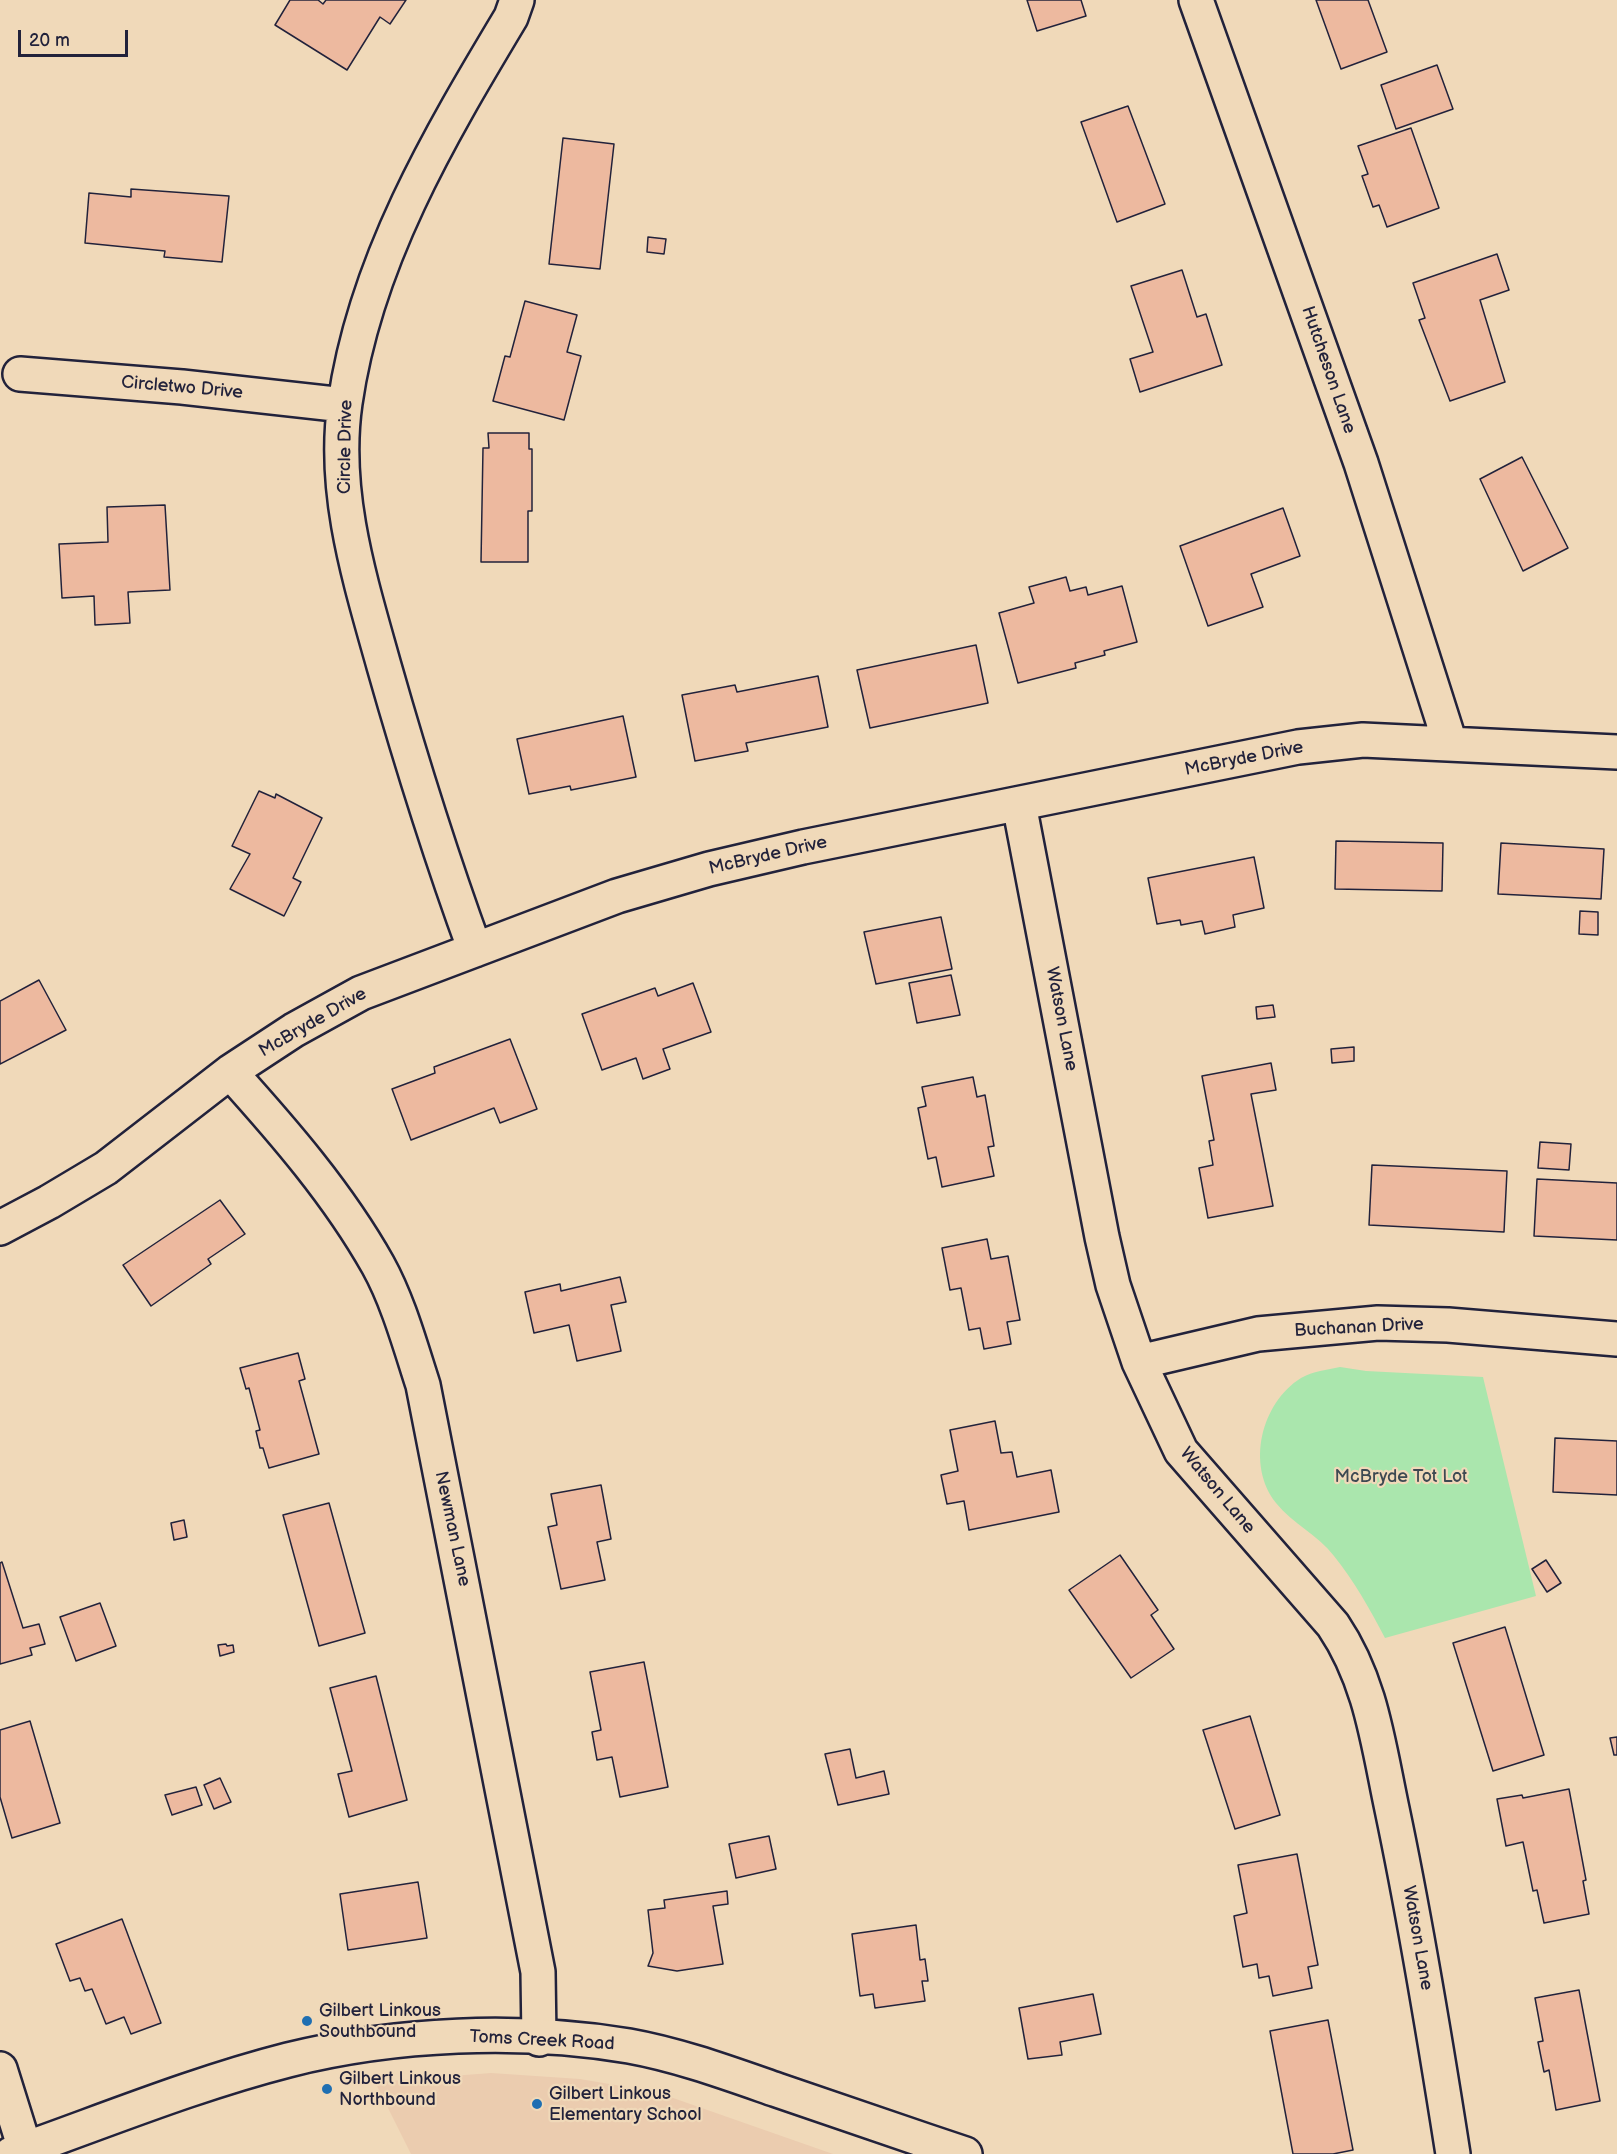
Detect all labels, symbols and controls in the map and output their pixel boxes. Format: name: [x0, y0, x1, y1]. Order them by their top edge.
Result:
scale bar: [21, 18, 130, 56]
text: 20 m: [29, 30, 70, 51]
street label: Hutcheson Lane: [1296, 303, 1360, 437]
street label: Circletwo Drive: [120, 372, 244, 404]
street label: Circle Drive: [334, 400, 358, 494]
street label: McBryde Drive: [1183, 737, 1305, 781]
street label: McBryde Drive: [707, 832, 829, 880]
street label: Watson Lane: [1040, 965, 1082, 1073]
street label: McBryde Drive: [255, 983, 371, 1063]
street label: Buchanan Drive: [1294, 1314, 1424, 1342]
street label: Watson Lane: [1175, 1443, 1259, 1539]
park label: McBryde Tot Lot: [1334, 1466, 1468, 1488]
street label: Newman Lane: [429, 1469, 475, 1589]
street label: Watson Lane: [1397, 1884, 1437, 1992]
place label: Gilbert Linkous Southbound: [319, 2000, 441, 2042]
marker: Gilbert Linkous Southbound: [300, 2014, 314, 2028]
street label: Toms Creek Road: [469, 2026, 615, 2056]
place label: Gilbert Linkous Northbound: [339, 2068, 461, 2110]
marker: Gilbert Linkous Northbound: [320, 2082, 334, 2096]
place label: Gilbert Linkous Elementary School: [549, 2083, 702, 2126]
marker: Gilbert Linkous Elementary School: [530, 2097, 544, 2111]

